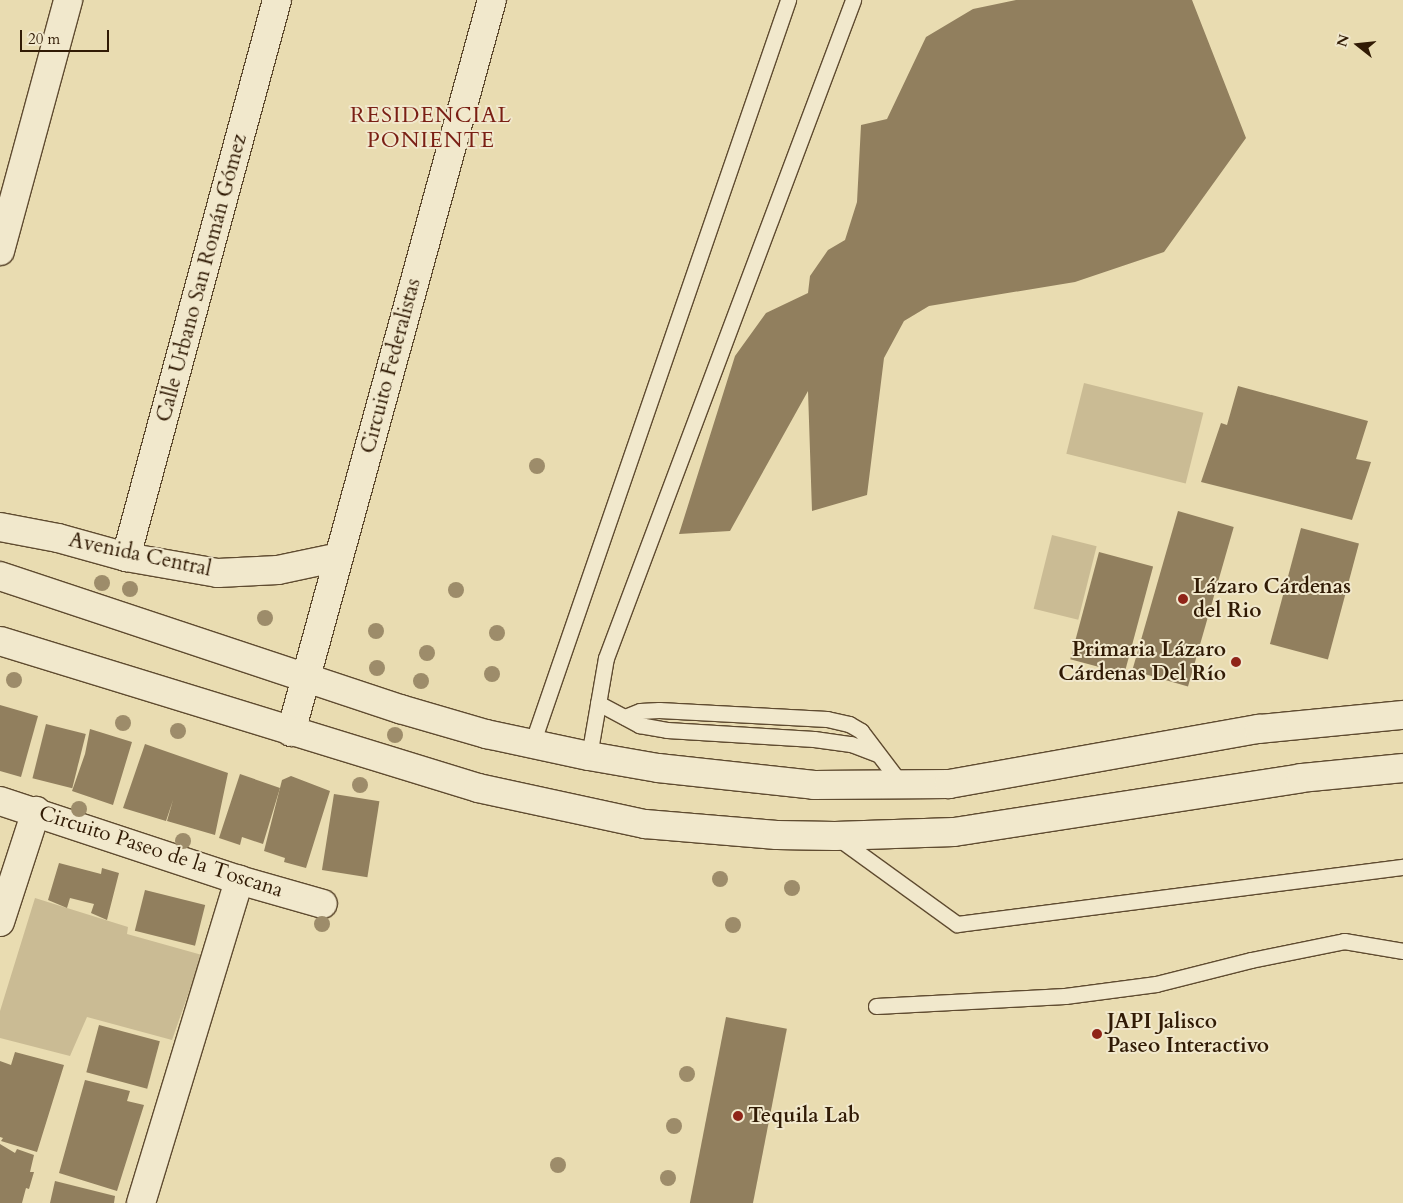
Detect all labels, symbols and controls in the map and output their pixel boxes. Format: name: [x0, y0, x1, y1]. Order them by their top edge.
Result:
scale bar: [22, 20, 111, 52]
north arrow: [1333, 20, 1383, 70]
text: 20 m: [28, 29, 60, 49]
text: N: [1332, 32, 1354, 49]
district label: RESIDENCIAL PONIENTE: [349, 102, 513, 154]
street label: Calle Urbano San Román Gómez: [151, 131, 253, 425]
street label: Circuito Federalistas: [356, 276, 426, 456]
street label: Avenida Central: [66, 528, 214, 582]
place label: Lázaro Cárdenas del Rio: [1193, 574, 1351, 624]
marker: Lázaro Cárdenas del Rio: [1177, 593, 1189, 605]
place label: Primaria Lázaro Cárdenas Del Río: [1058, 637, 1226, 687]
marker: Primaria Lázaro Cárdenas Del Río: [1230, 656, 1242, 668]
street label: Circuito Paseo de la Toscana: [36, 801, 286, 903]
place label: JAPI Jalisco Paseo Interactivo: [1107, 1009, 1269, 1059]
marker: JAPI Jalisco Paseo Interactivo: [1091, 1028, 1103, 1040]
place label: Tequila Lab: [748, 1103, 860, 1129]
marker: Tequila Lab: [732, 1110, 744, 1122]

